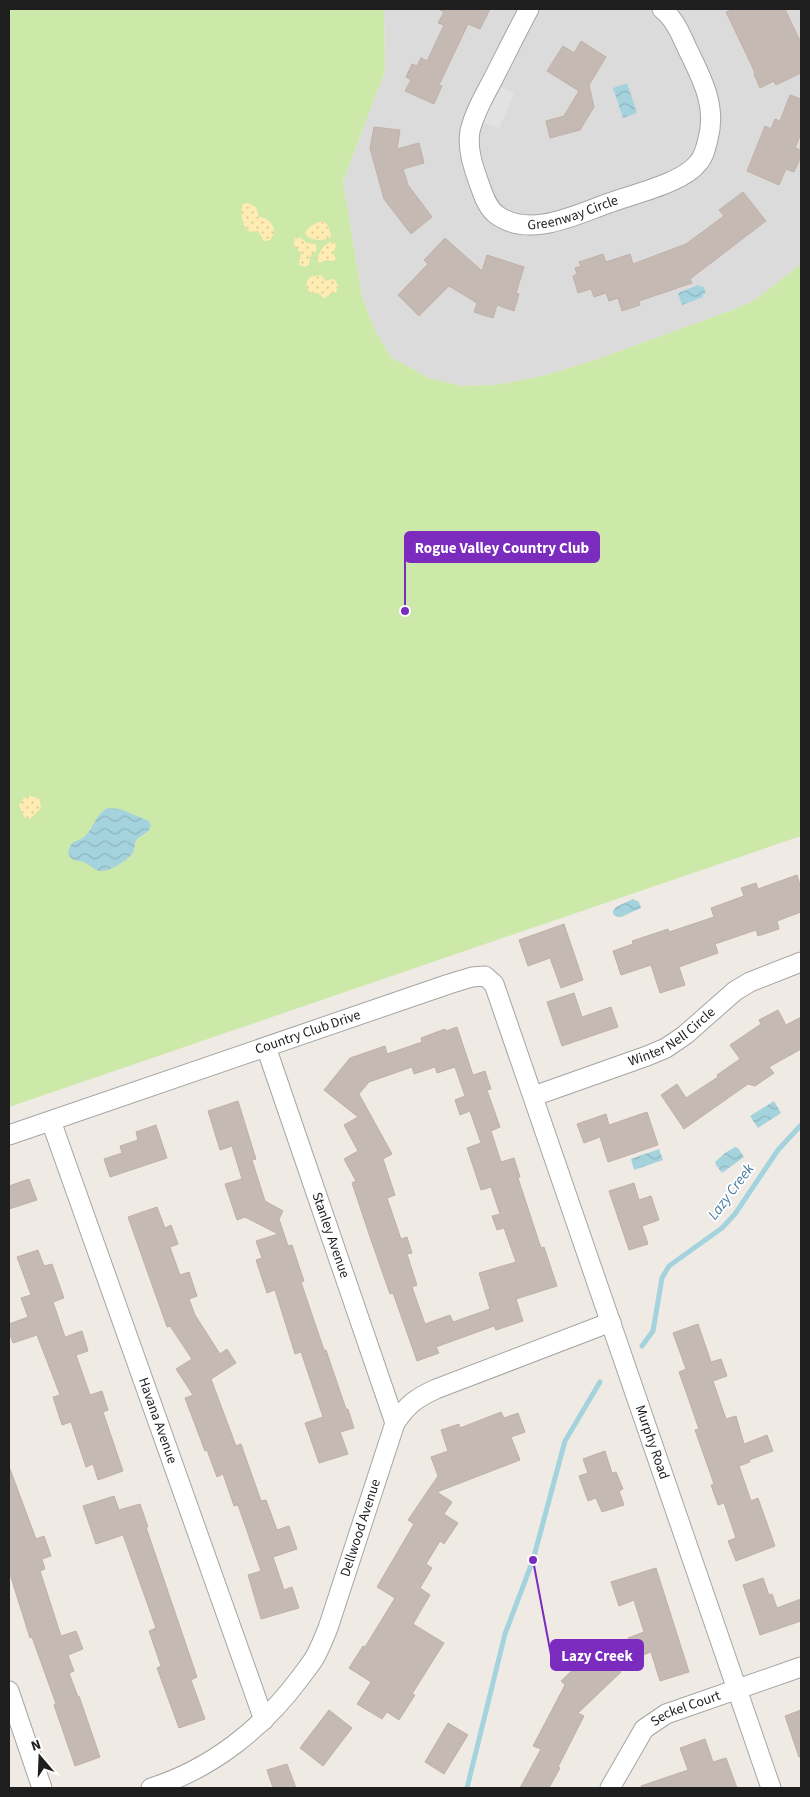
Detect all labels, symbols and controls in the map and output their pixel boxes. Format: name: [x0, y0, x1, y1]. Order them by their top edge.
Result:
street label: Greenway Circle: [527, 191, 621, 235]
callout: Rogue Valley Country Club: [405, 532, 599, 562]
text: Rogue Valley Country Club: [415, 538, 590, 559]
street label: Winter Nell Circle: [626, 1003, 720, 1072]
street label: Country Club Drive: [252, 1005, 363, 1060]
water label: Lazy Creek: [703, 1159, 760, 1224]
street label: Stanley Avenue: [307, 1190, 355, 1281]
street label: Havana Avenue: [133, 1375, 182, 1467]
street label: Murphy Road: [630, 1402, 674, 1482]
street label: Dellwood Avenue: [335, 1477, 386, 1579]
callout: Lazy Creek: [551, 1640, 643, 1670]
text: Lazy Creek: [561, 1646, 634, 1667]
street label: Seckel Court: [647, 1686, 723, 1732]
north arrow: [15, 1732, 65, 1782]
text: N: [28, 1735, 44, 1757]

